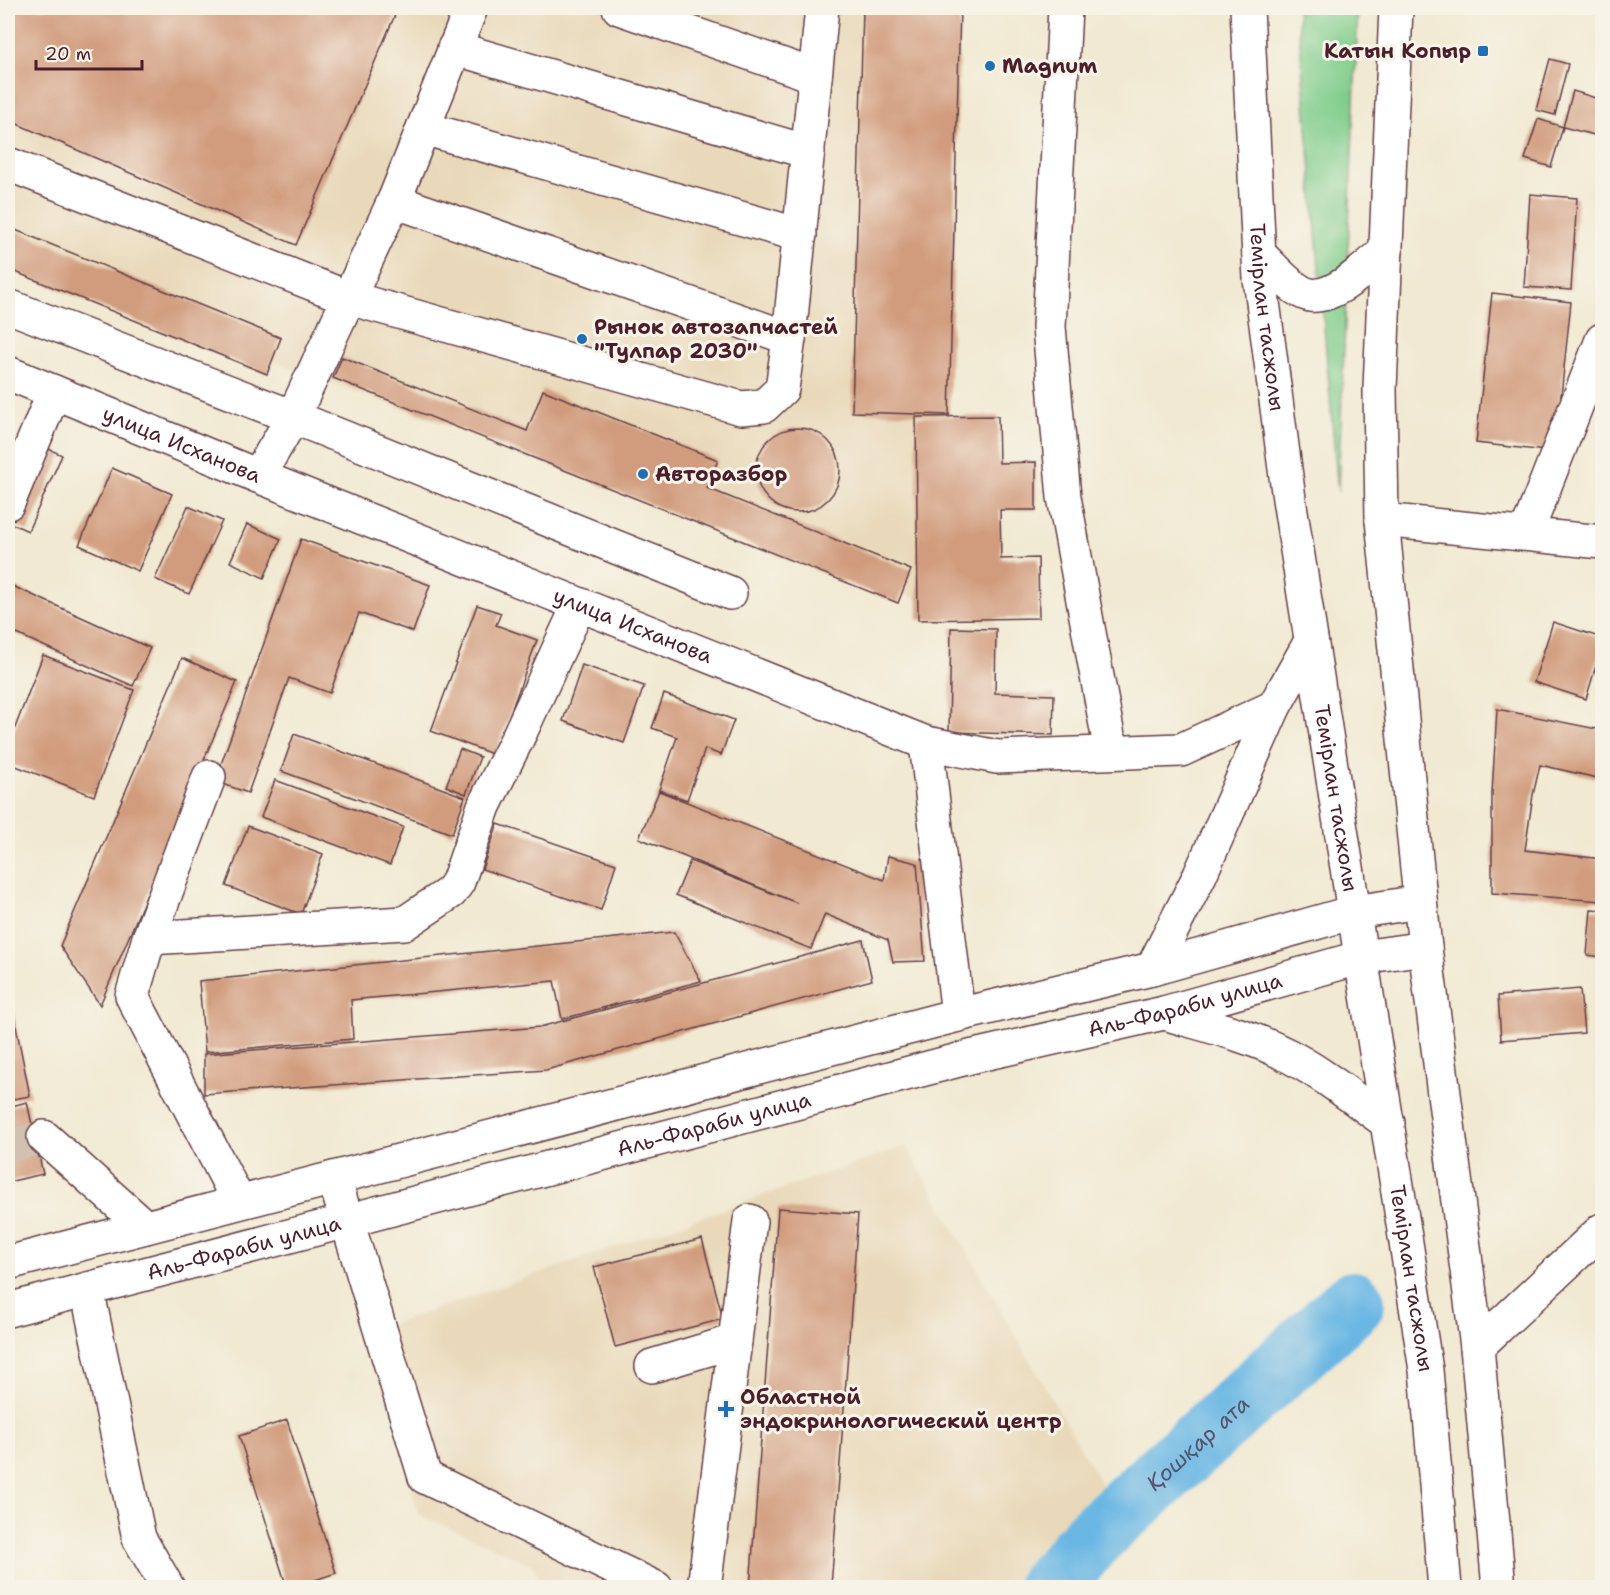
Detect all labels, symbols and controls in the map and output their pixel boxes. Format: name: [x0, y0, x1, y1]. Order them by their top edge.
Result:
scale bar: [36, 33, 142, 71]
place label: Катын Копыр: [1324, 37, 1471, 65]
text: 20 m: [45, 42, 91, 66]
marker: Катын Копыр: [1476, 44, 1490, 58]
place label: Magnum: [1002, 52, 1097, 80]
marker: Magnum: [983, 59, 997, 73]
street label: Темірлан тасжолы: [1243, 223, 1291, 413]
place label: Рынок автозапчастей "Тулпар 2030": [594, 313, 838, 365]
marker: Рынок автозапчастей "Тулпар 2030": [575, 332, 589, 346]
street label: улица Исханова: [98, 400, 265, 490]
place label: Авторазбор: [655, 460, 787, 488]
marker: Авторазбор: [636, 467, 650, 481]
street label: улица Исханова: [549, 581, 716, 670]
street label: Темірлан тасжолы: [1308, 703, 1365, 894]
street label: Аль-Фараби улица: [1085, 966, 1285, 1044]
street label: Аль-Фараби улица: [614, 1085, 814, 1163]
street label: Темірлан тасжолы: [1383, 1183, 1440, 1374]
street label: Аль-Фараби улица: [144, 1209, 344, 1287]
place label: Областной эндокринологический центр: [740, 1383, 1061, 1435]
water label: Қошқар ата: [1140, 1389, 1255, 1497]
marker: Областной эндокринологический центр: [717, 1400, 735, 1418]

